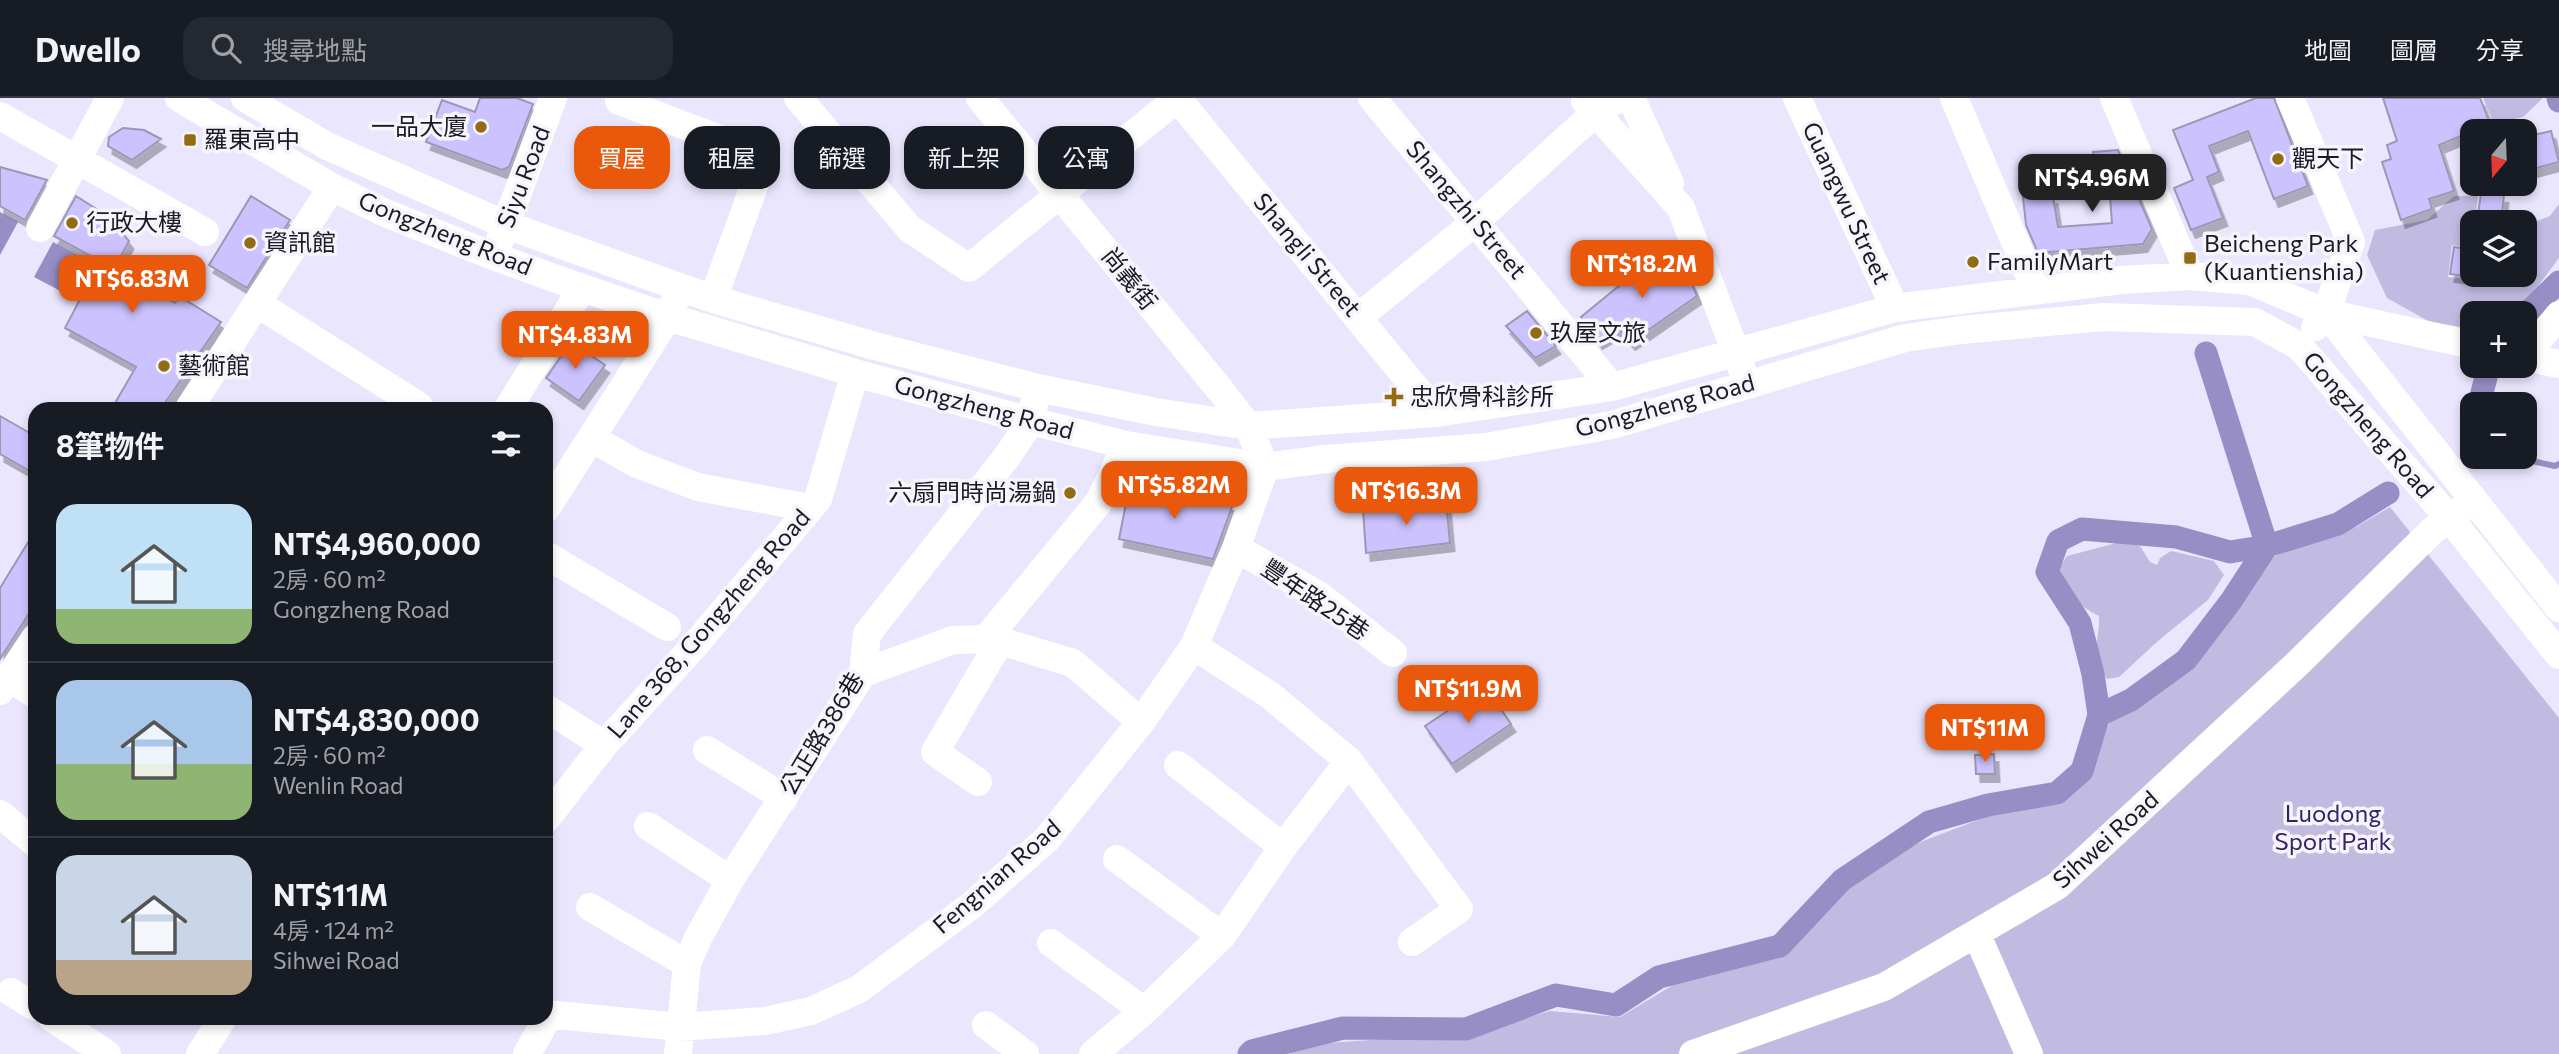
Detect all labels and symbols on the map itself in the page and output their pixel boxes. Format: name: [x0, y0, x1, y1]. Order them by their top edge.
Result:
place label: 一品大廈: [371, 111, 467, 140]
street label: Guangwu Street: [1797, 117, 1898, 288]
marker: 一品大廈: [473, 119, 489, 135]
north arrow: [2460, 119, 2538, 196]
street label: Siyu Road: [490, 121, 555, 231]
place label: 羅東高中: [204, 124, 300, 153]
marker: 羅東高中: [182, 132, 198, 148]
street label: Shangzhi Street: [1401, 134, 1533, 284]
place label: 觀天下: [2292, 143, 2364, 172]
marker: 觀天下: [2270, 151, 2286, 167]
pin: NT$4.96M: [2020, 155, 2164, 214]
street label: Gongzheng Road: [355, 185, 536, 281]
street label: Shangli Street: [1248, 187, 1368, 322]
place label: 行政大樓: [86, 207, 182, 236]
marker: 行政大樓: [64, 215, 80, 231]
place label: 資訊館: [264, 227, 336, 256]
place label: Beicheng Park (Kuantienshia): [2204, 228, 2364, 285]
marker: 資訊館: [242, 235, 258, 251]
pin: NT$18.2M: [1570, 240, 1714, 300]
street label: 尚義街: [1096, 241, 1164, 315]
place label: FamilyMart: [1987, 246, 2113, 275]
marker: Beicheng Park (Kuantienshia): [2182, 250, 2198, 266]
marker: FamilyMart: [1965, 254, 1981, 270]
pin: NT$6.83M: [60, 256, 204, 315]
pin: NT$4.83M: [503, 312, 647, 371]
place label: 玖屋文旅: [1550, 317, 1646, 346]
marker: 玖屋文旅: [1528, 325, 1544, 341]
street label: Gongzheng Road: [2298, 345, 2441, 503]
place label: 藝術館: [178, 350, 250, 379]
marker: 藝術館: [156, 358, 172, 374]
street label: Gongzheng Road: [1572, 367, 1757, 442]
street label: Gongzheng Road: [892, 369, 1077, 444]
place label: 忠欣骨科診所: [1410, 381, 1554, 410]
marker: 忠欣骨科診所: [1384, 387, 1404, 407]
pin: NT$5.82M: [1102, 462, 1246, 521]
pin: NT$16.3M: [1334, 468, 1478, 527]
place label: 六扇門時尚湯鍋: [888, 477, 1056, 506]
marker: 六扇門時尚湯鍋: [1062, 485, 1078, 501]
street label: Lane 368, Gongzheng Road: [600, 502, 815, 744]
street label: 豐年路25巷: [1257, 552, 1375, 645]
street label: 公正路386巷: [773, 666, 869, 800]
pin: NT$11.9M: [1396, 666, 1540, 725]
pin: NT$11M: [1928, 704, 2042, 764]
street label: Sihwei Road: [2046, 784, 2164, 894]
park label: Luodong Sport Park: [2275, 798, 2391, 855]
street label: Fengnian Road: [926, 813, 1066, 939]

